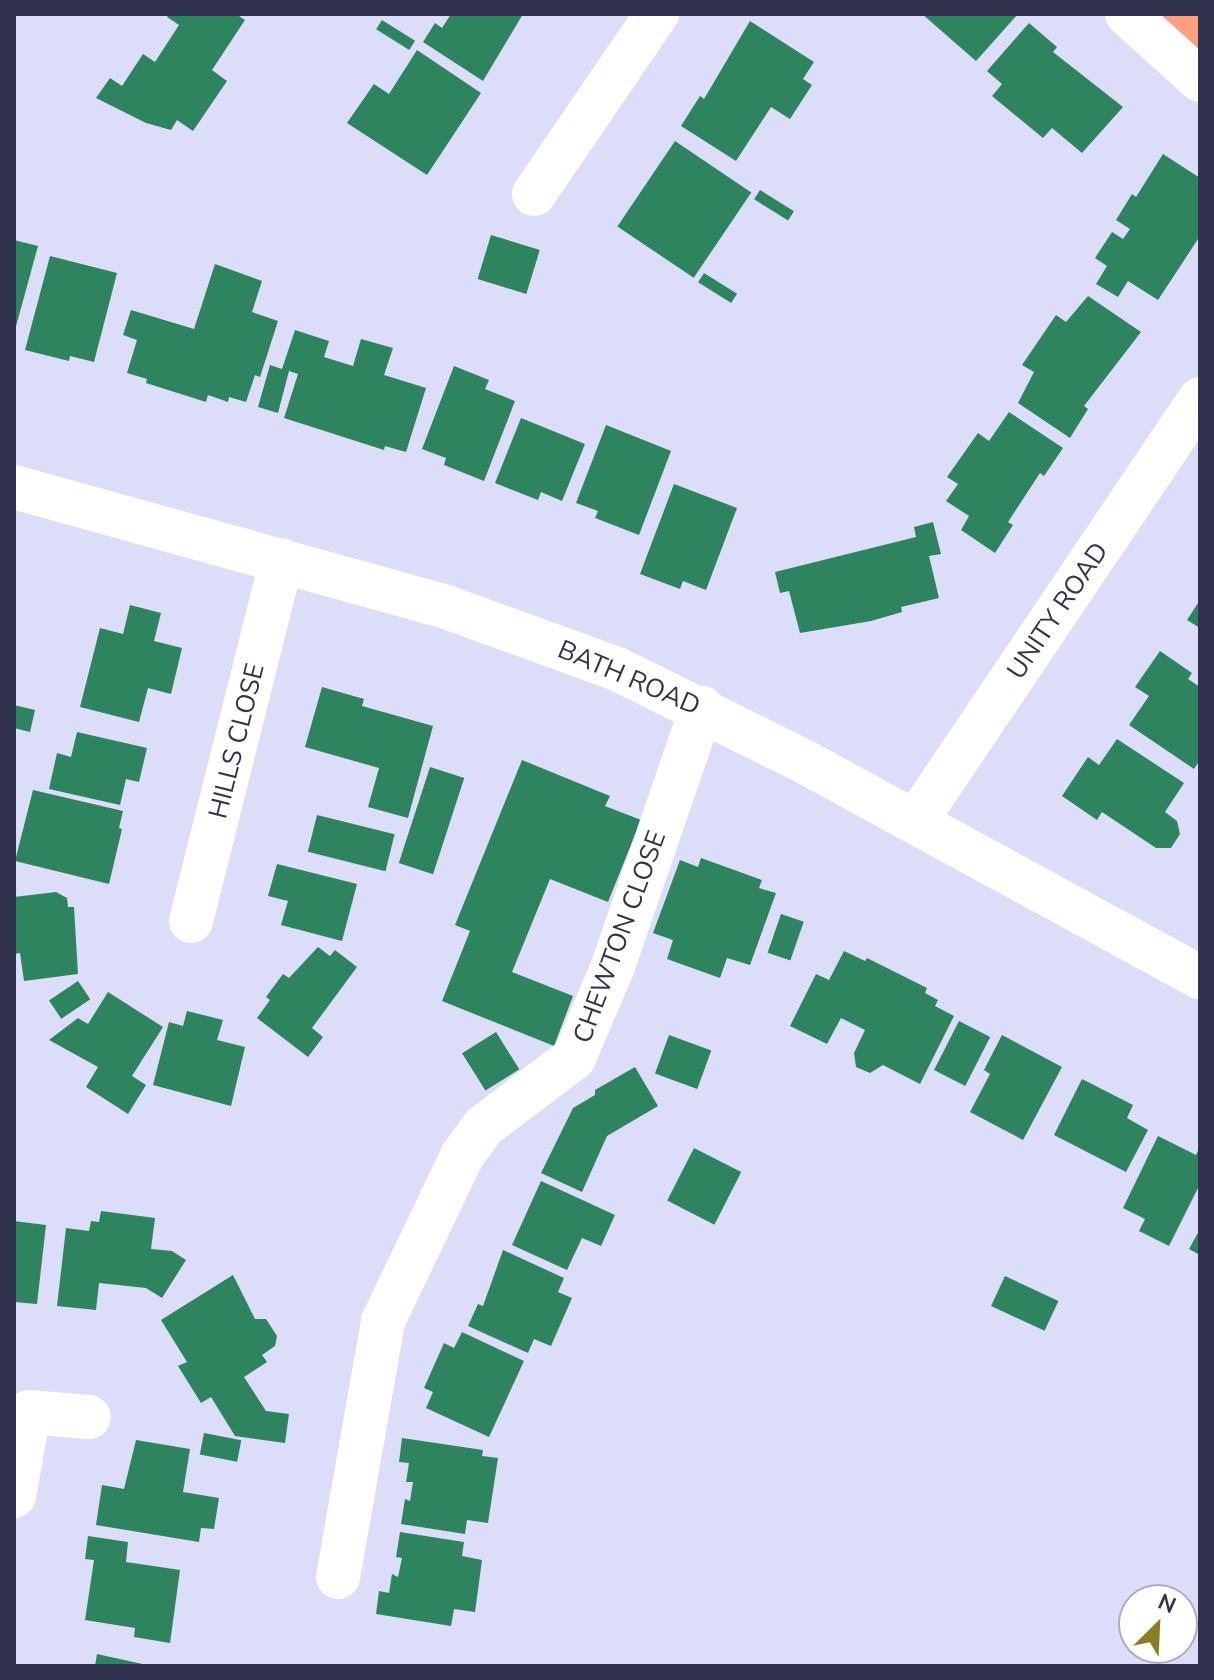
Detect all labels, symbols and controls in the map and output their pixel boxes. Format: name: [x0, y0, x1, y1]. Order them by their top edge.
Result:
street label: UNITY ROAD: [1001, 537, 1115, 685]
street label: BATH ROAD: [553, 634, 705, 722]
street label: HILLS CLOSE: [203, 660, 271, 822]
street label: CHEWTON CLOSE: [567, 827, 673, 1047]
north arrow: [1118, 1584, 1198, 1664]
text: N: [1153, 1587, 1181, 1621]

